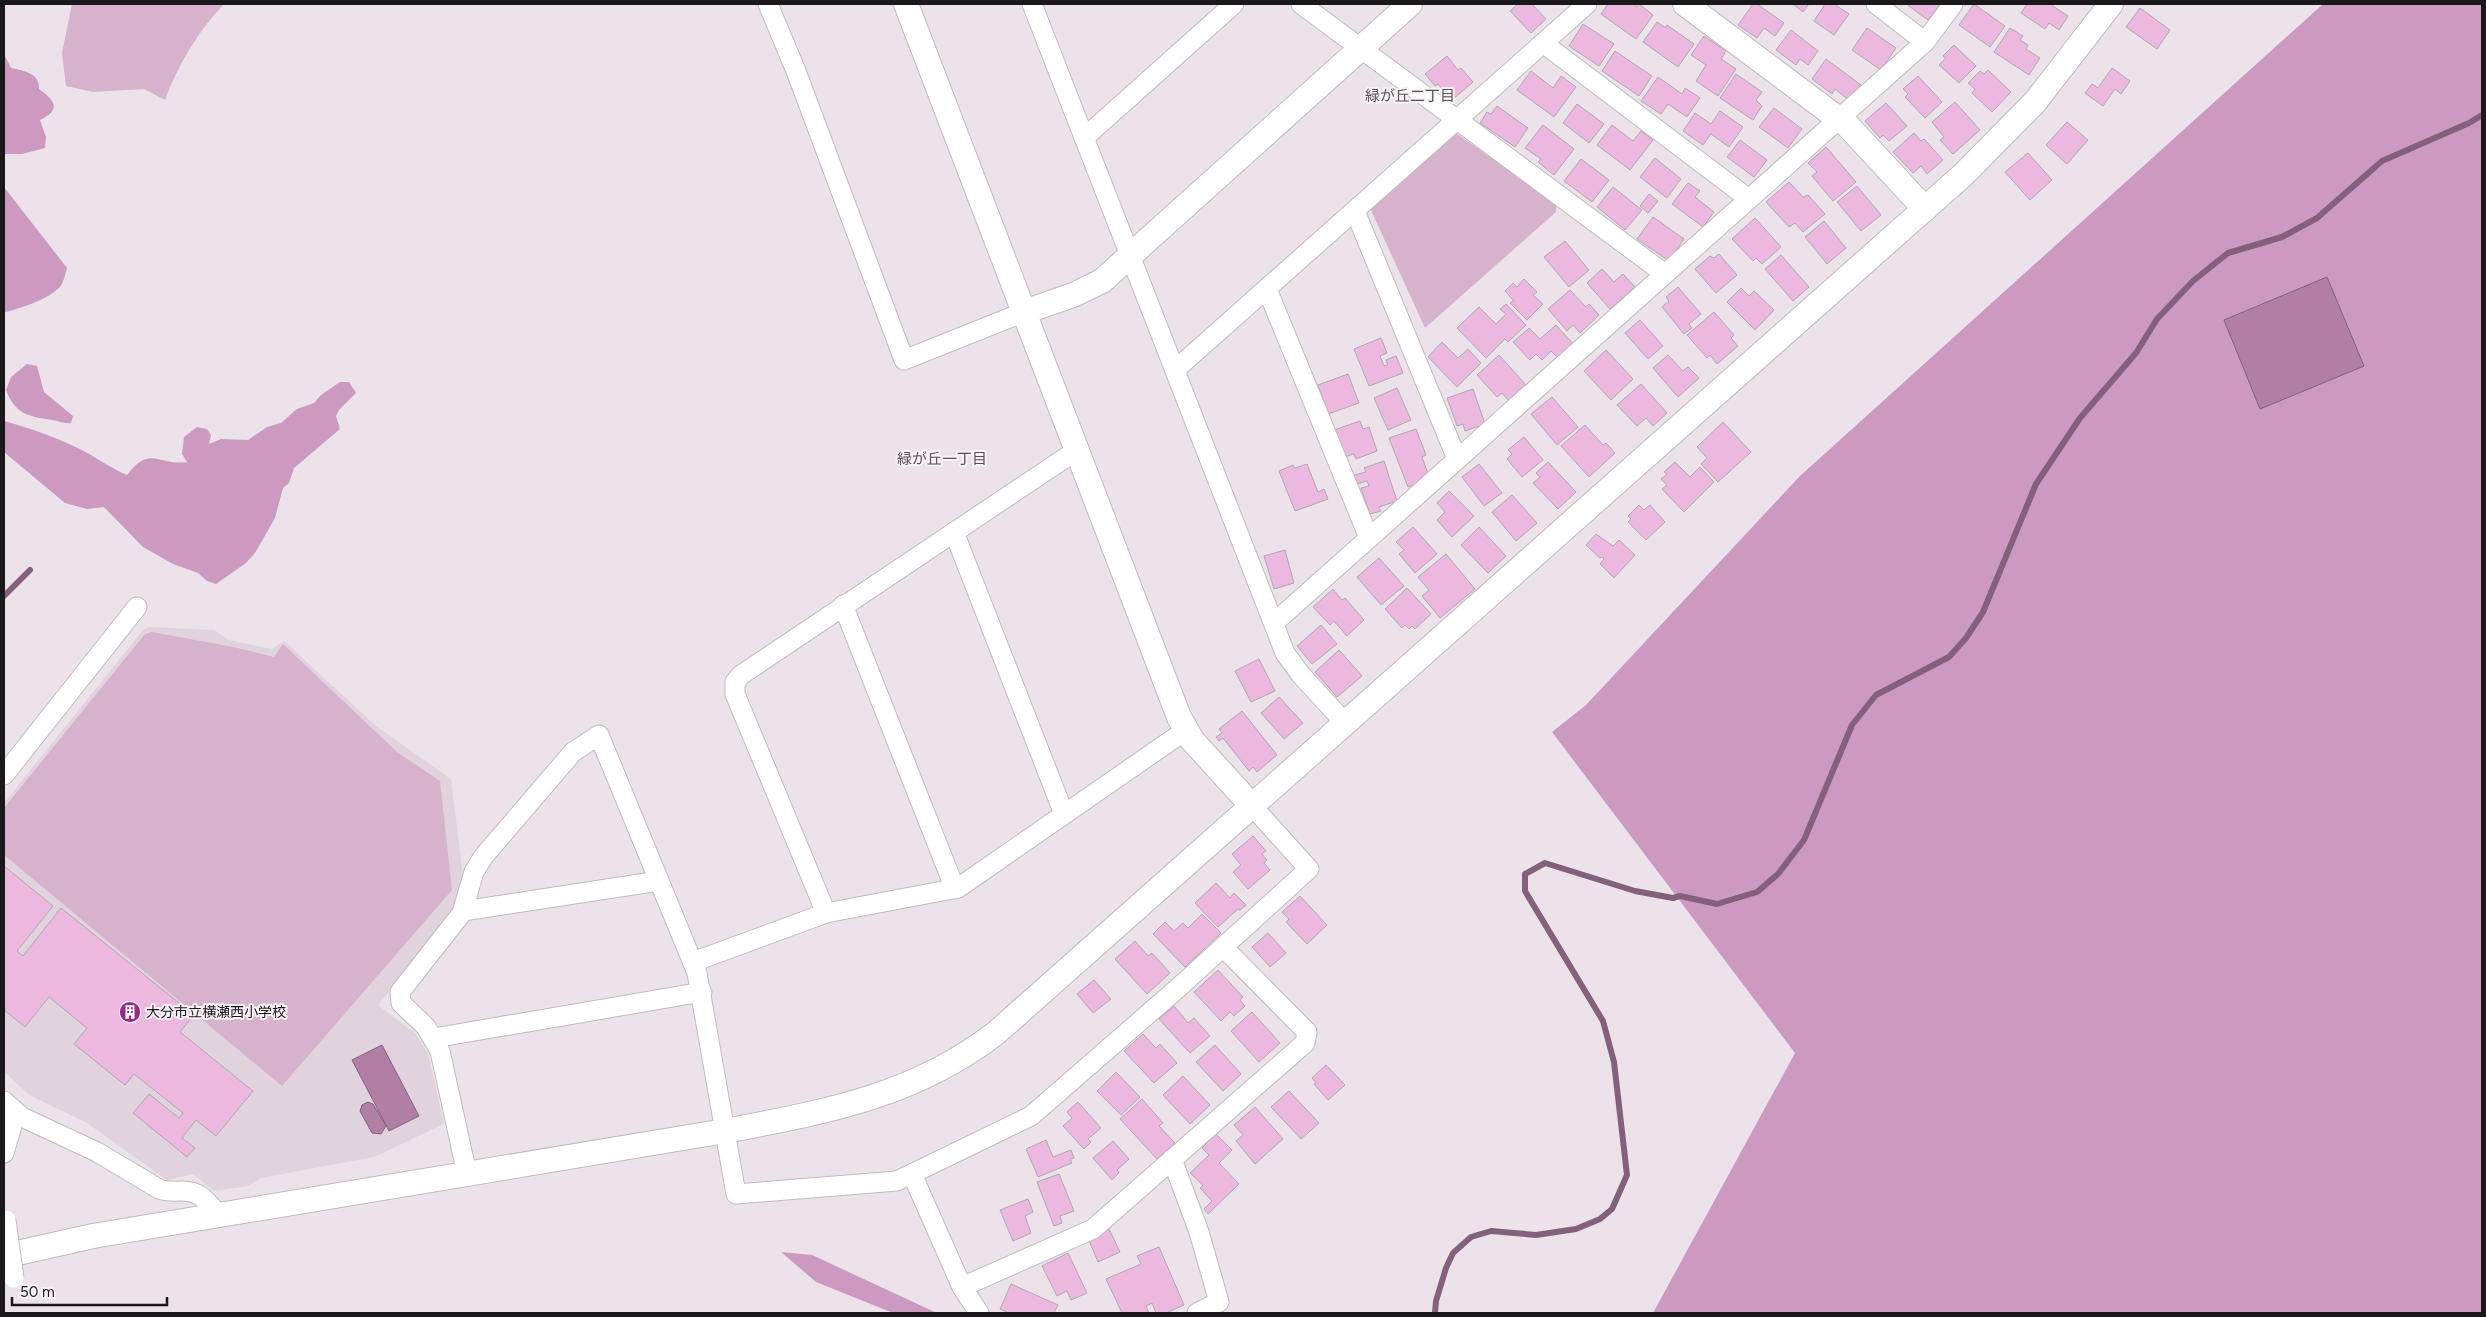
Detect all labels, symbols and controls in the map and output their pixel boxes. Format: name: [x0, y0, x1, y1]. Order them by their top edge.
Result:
district label: 緑が丘二丁目: [1365, 87, 1455, 105]
district label: 緑が丘一丁目: [897, 450, 987, 468]
building icon: 大分市立横瀬西小学校: [118, 1000, 142, 1024]
place label: 大分市立横瀬西小学校: [146, 1004, 286, 1021]
scale bar: [12, 1274, 168, 1306]
text: 50 m: [20, 1283, 55, 1301]

